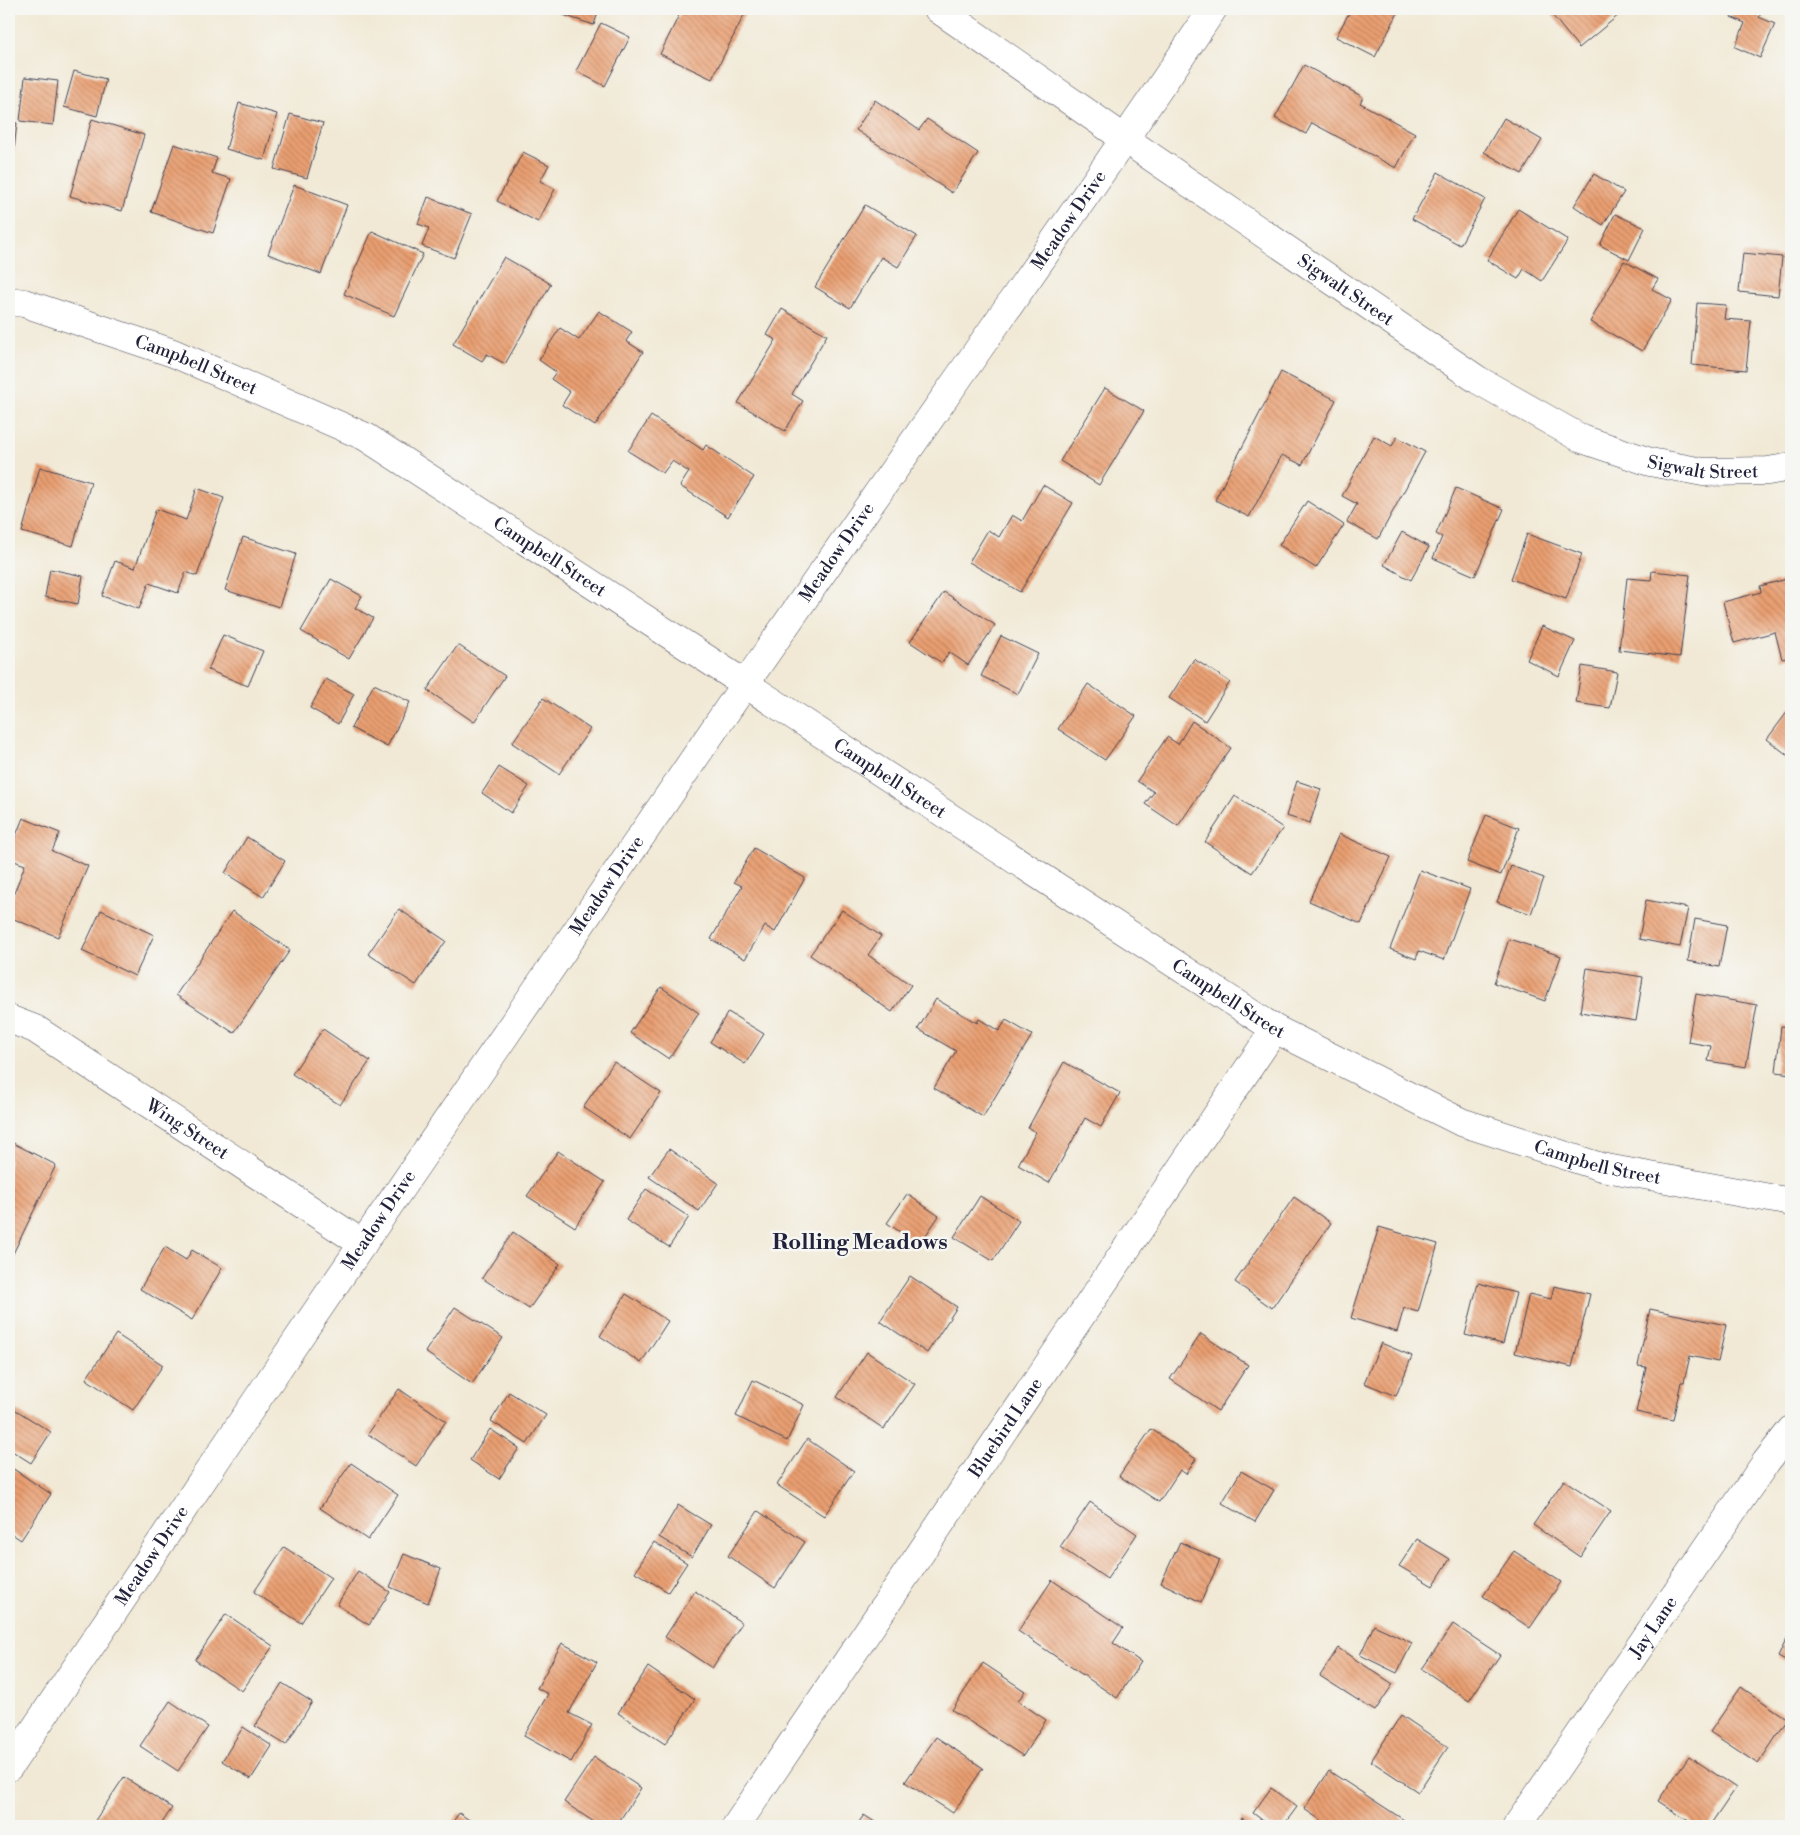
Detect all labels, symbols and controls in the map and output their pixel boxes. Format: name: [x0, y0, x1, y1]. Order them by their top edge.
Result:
street label: Meadow Drive: [1026, 166, 1112, 275]
street label: Sigwalt Street: [1293, 249, 1399, 331]
street label: Campbell Street: [132, 330, 261, 400]
street label: Sigwalt Street: [1646, 451, 1759, 484]
street label: Meadow Drive: [794, 498, 880, 607]
street label: Campbell Street: [489, 512, 611, 603]
street label: Campbell Street: [829, 733, 951, 824]
street label: Meadow Drive: [565, 831, 649, 940]
street label: Campbell Street: [1167, 954, 1289, 1044]
street label: Wing Street: [140, 1093, 233, 1165]
street label: Campbell Street: [1531, 1135, 1663, 1190]
street label: Meadow Drive: [337, 1166, 421, 1275]
district label: Rolling Meadows: [772, 1229, 948, 1256]
street label: Bluebird Lane: [963, 1373, 1048, 1483]
street label: Meadow Drive: [110, 1501, 194, 1610]
street label: Jay Lane: [1624, 1592, 1683, 1664]

